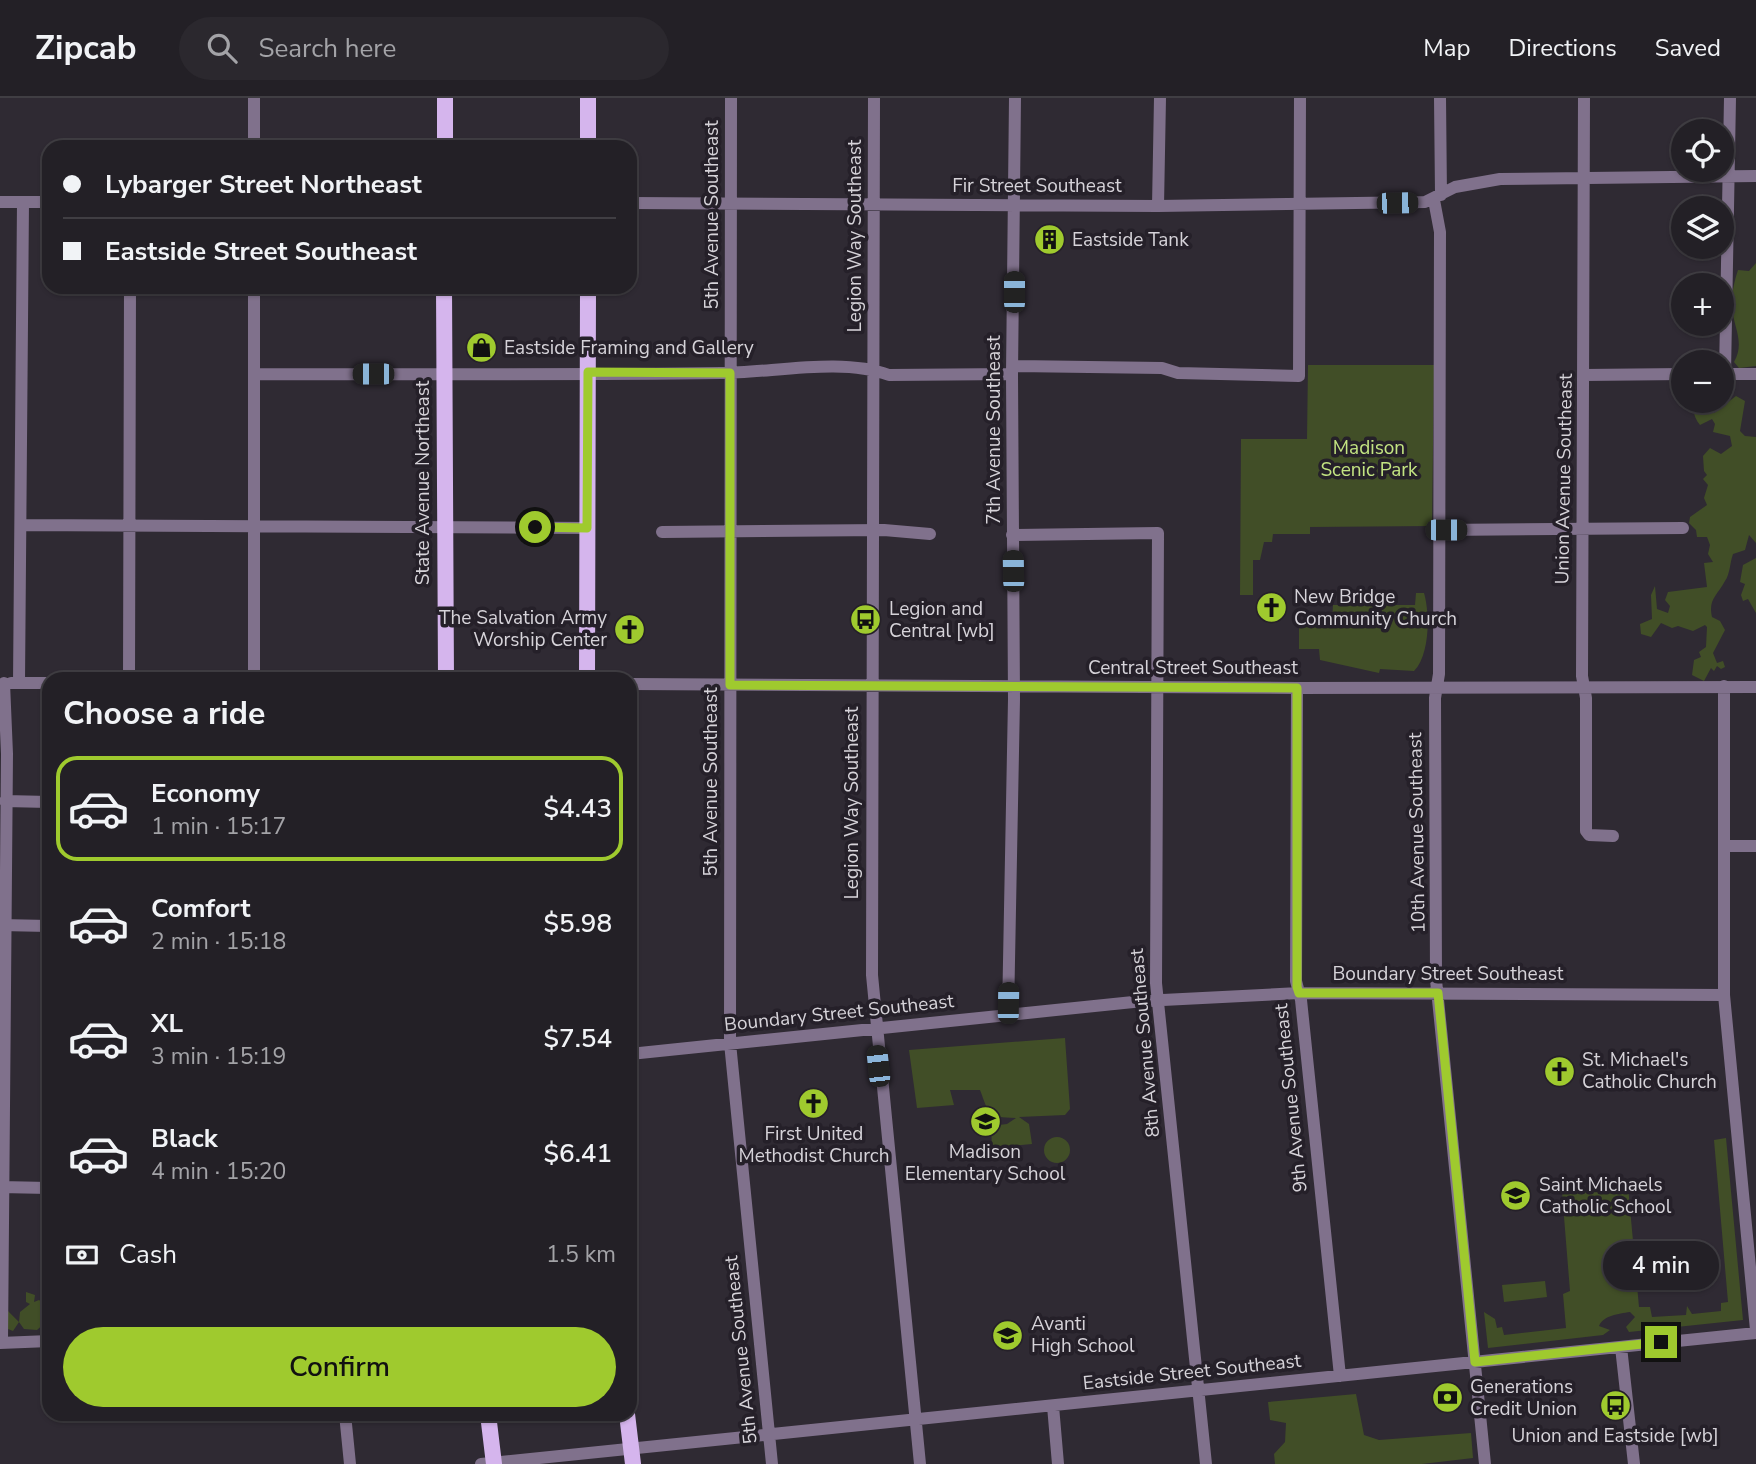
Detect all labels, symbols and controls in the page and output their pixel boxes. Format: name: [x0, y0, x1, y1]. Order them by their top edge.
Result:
search box: [179, 17, 669, 80]
text: Zipcab: [35, 26, 137, 71]
icon: search: [203, 29, 241, 67]
text: Search here: [259, 31, 396, 66]
text: Map: [1423, 32, 1470, 64]
text: Directions: [1508, 32, 1617, 64]
text: Saved: [1655, 32, 1721, 64]
map controls: [1671, 119, 1734, 413]
button: locate: [1671, 119, 1734, 182]
street label: 5th Avenue Southeast: [699, 120, 725, 310]
street label: Legion Way Southeast: [842, 139, 868, 332]
text: Lybarger Street Northeast: [105, 167, 422, 202]
street label: Fir Street Southeast: [952, 173, 1122, 199]
car: [1376, 192, 1419, 214]
button: layers: [1671, 196, 1734, 259]
building icon: Eastside Tank: [1032, 223, 1066, 257]
place label: Eastside Tank: [1072, 227, 1189, 253]
text: Eastside Street Southeast: [105, 234, 417, 269]
car: [1004, 271, 1025, 313]
button: +: [1671, 273, 1734, 336]
shop icon: Eastside Framing and Gallery: [464, 331, 498, 365]
place label: Eastside Framing and Gallery: [504, 335, 754, 361]
street label: 7th Avenue Southeast: [981, 335, 1007, 525]
button: −: [1671, 350, 1734, 413]
car: [353, 364, 395, 385]
street label: Union Avenue Southeast: [1549, 373, 1579, 585]
street label: State Avenue Northeast: [410, 380, 436, 585]
park label: Madison Scenic Park: [1320, 435, 1418, 483]
route start: [519, 511, 551, 543]
car: [1426, 520, 1468, 541]
car: [1003, 550, 1024, 592]
place label: New Bridge Community Church: [1294, 584, 1457, 632]
church icon: New Bridge Community Church: [1254, 591, 1288, 625]
place label: Legion and Central [wb]: [889, 596, 995, 644]
bus stop icon: Legion and Central [wb]: [849, 603, 883, 637]
place label: The Salvation Army Worship Center: [439, 605, 607, 653]
church icon: The Salvation Army Worship Center: [613, 612, 647, 646]
street label: Central Street Southeast: [1088, 655, 1298, 681]
street label: 5th Avenue Southeast: [698, 687, 724, 877]
text: Choose a ride: [63, 692, 265, 735]
street label: Legion Way Southeast: [839, 706, 865, 899]
street label: 10th Avenue Southeast: [1402, 732, 1432, 934]
text: Economy: [151, 776, 260, 811]
icon: car: [67, 777, 130, 840]
text: $4.43: [543, 791, 612, 826]
text: 1 min · 15:17: [151, 811, 286, 842]
text: Comfort: [151, 891, 251, 926]
icon: car: [67, 892, 130, 955]
text: $5.98: [543, 906, 612, 941]
text: 2 min · 15:18: [151, 926, 286, 957]
street label: 8th Avenue Southeast: [1124, 947, 1166, 1139]
street label: Boundary Street Southeast: [1333, 961, 1564, 987]
car: [998, 982, 1019, 1024]
street label: Boundary Street Southeast: [723, 988, 956, 1038]
street label: 9th Avenue Southeast: [1268, 1002, 1314, 1194]
text: XL: [151, 1006, 183, 1041]
icon: car: [67, 1007, 130, 1070]
text: $7.54: [543, 1021, 612, 1056]
text: 3 min · 15:19: [151, 1041, 286, 1072]
car: [866, 1044, 891, 1088]
place label: St. Michael's Catholic Church: [1582, 1047, 1717, 1095]
church icon: St. Michael's Catholic Church: [1542, 1054, 1576, 1088]
church icon: First United Methodist Church: [797, 1086, 831, 1120]
school or university icon: Madison Elementary School: [968, 1104, 1002, 1138]
text: Black: [151, 1121, 218, 1156]
place label: First United Methodist Church: [739, 1121, 889, 1169]
icon: car: [67, 1122, 130, 1185]
text: $6.41: [543, 1136, 612, 1171]
place label: Madison Elementary School: [905, 1139, 1066, 1187]
text: 4 min · 15:20: [151, 1156, 286, 1187]
place label: Saint Michaels Catholic School: [1539, 1172, 1672, 1220]
school or university icon: Saint Michaels Catholic School: [1499, 1179, 1533, 1213]
icon: cash: [63, 1236, 101, 1274]
text: Cash: [119, 1237, 177, 1272]
text: 1.5 km: [546, 1239, 616, 1270]
callout: 4 min: [1603, 1240, 1719, 1290]
text: 4 min: [1632, 1250, 1690, 1281]
street label: 5th Avenue Southeast: [718, 1254, 764, 1446]
place label: Avanti High School: [1031, 1311, 1135, 1359]
school or university icon: Avanti High School: [991, 1318, 1025, 1352]
route end: [1645, 1326, 1677, 1358]
button: Confirm: [63, 1327, 616, 1407]
street label: Eastside Street Southeast: [1082, 1348, 1303, 1396]
place label: Generations Credit Union: [1470, 1374, 1577, 1422]
bank icon: Generations Credit Union: [1430, 1381, 1464, 1415]
bus stop icon: Union and Eastside [wb]: [1598, 1388, 1632, 1422]
place label: Union and Eastside [wb]: [1511, 1423, 1719, 1449]

